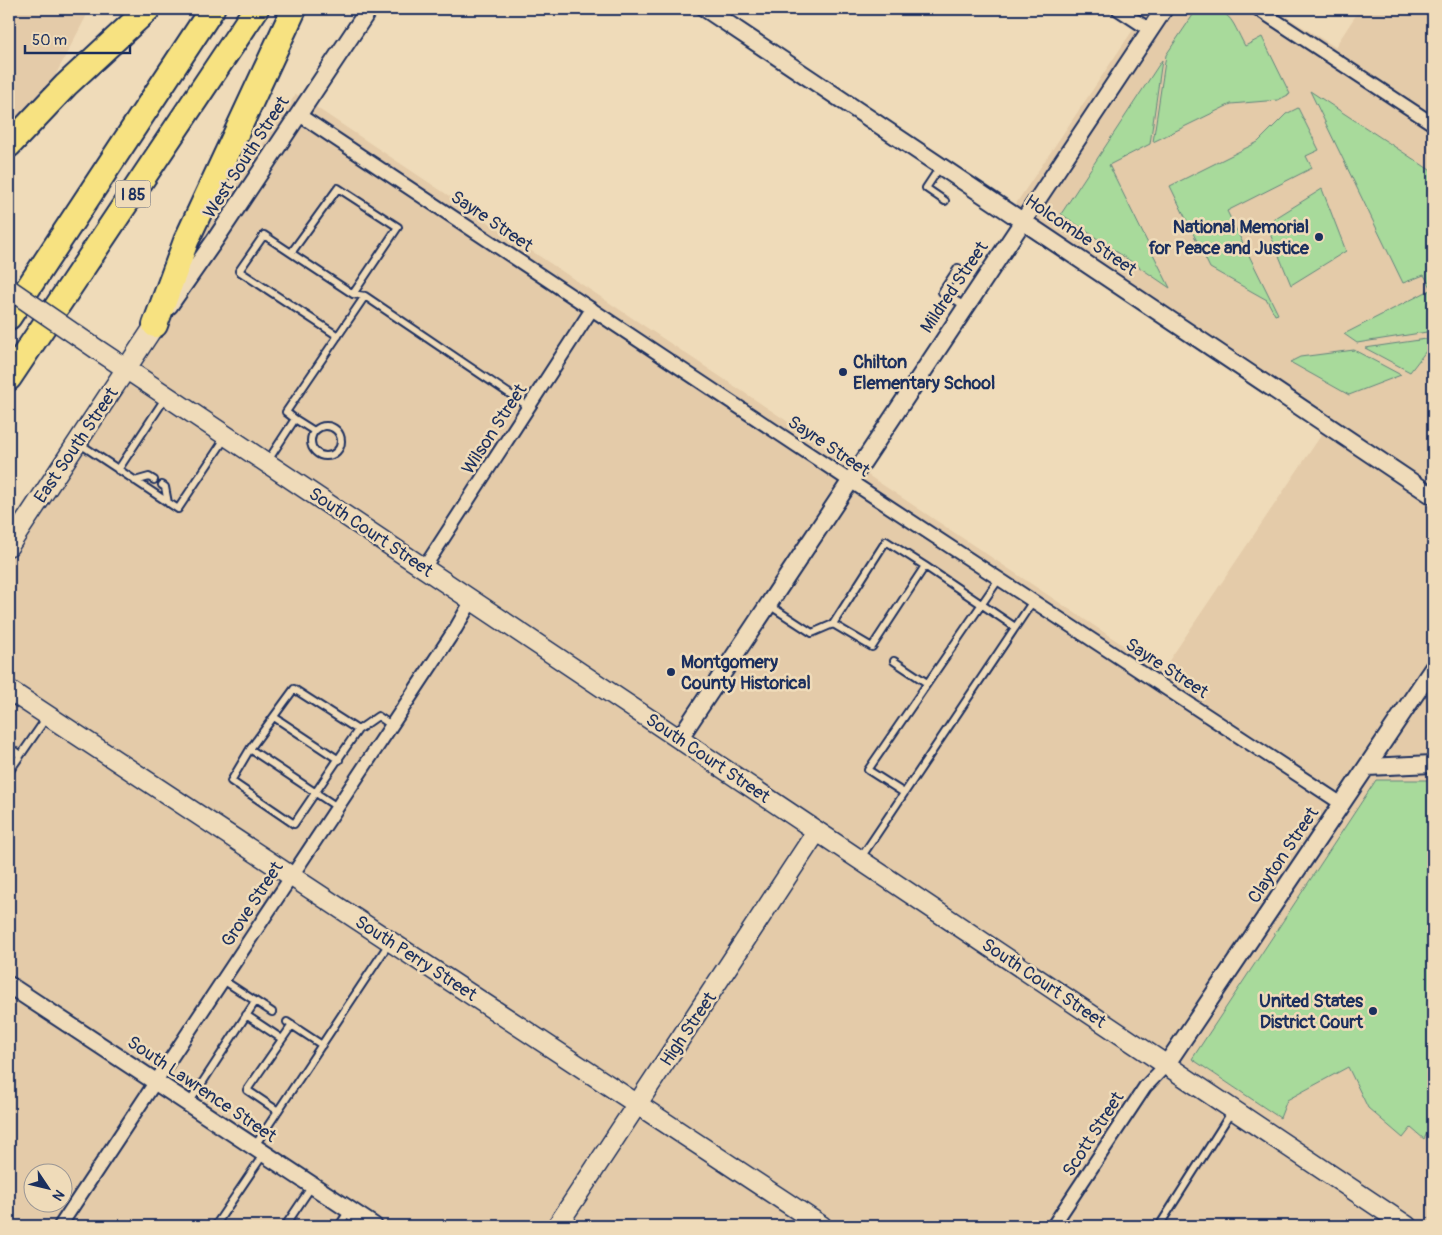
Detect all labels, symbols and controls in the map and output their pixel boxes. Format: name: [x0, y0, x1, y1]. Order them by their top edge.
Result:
scale bar: [25, 22, 130, 54]
text: 50 m: [32, 31, 67, 50]
street label: West South Street: [198, 91, 295, 223]
road number: I 85: [116, 180, 150, 208]
street label: Sayre Street: [446, 186, 538, 258]
street label: Holcombe Street: [1020, 190, 1142, 282]
place label: National Memorial for Peace and Justice: [1149, 216, 1310, 260]
marker: National Memorial for Peace and Justice: [1313, 231, 1325, 243]
street label: Mildred Street: [915, 236, 994, 338]
place label: Chilton Elementary School: [853, 351, 995, 395]
marker: Chilton Elementary School: [837, 366, 849, 378]
street label: Wilson Street: [457, 379, 533, 479]
street label: East South Street: [29, 382, 124, 507]
street label: Sayre Street: [783, 411, 875, 483]
street label: South Court Street: [304, 482, 438, 583]
street label: Sayre Street: [1121, 633, 1213, 704]
place label: Montgomery County Historical: [681, 651, 811, 695]
marker: Montgomery County Historical: [665, 666, 677, 678]
street label: South Court Street: [641, 708, 775, 809]
street label: Clayton Street: [1243, 802, 1324, 908]
street label: Grove Street: [216, 857, 289, 951]
street label: South Perry Street: [350, 910, 482, 1007]
street label: South Court Street: [977, 933, 1111, 1034]
street label: High Street: [655, 987, 722, 1071]
place label: United States District Court: [1259, 990, 1364, 1034]
marker: United States District Court: [1367, 1005, 1379, 1017]
street label: South Lawrence Street: [123, 1031, 281, 1148]
street label: Scott Street: [1057, 1087, 1130, 1181]
north arrow: [22, 1162, 72, 1212]
text: N: [49, 1186, 68, 1204]

